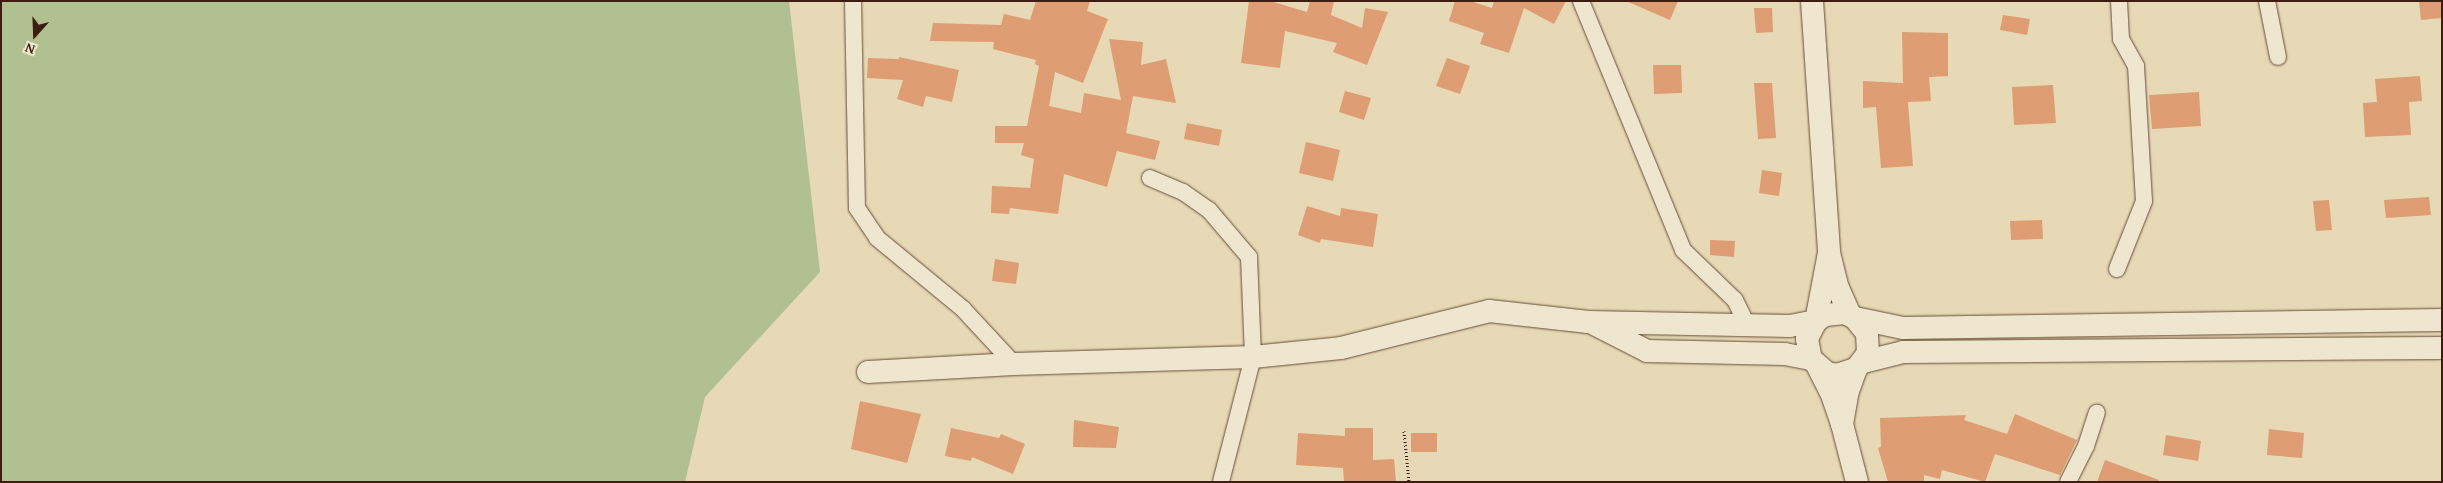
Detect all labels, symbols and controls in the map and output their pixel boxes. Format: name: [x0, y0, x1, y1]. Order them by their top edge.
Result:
north arrow: [10, 10, 60, 60]
text: N: [22, 38, 38, 60]

